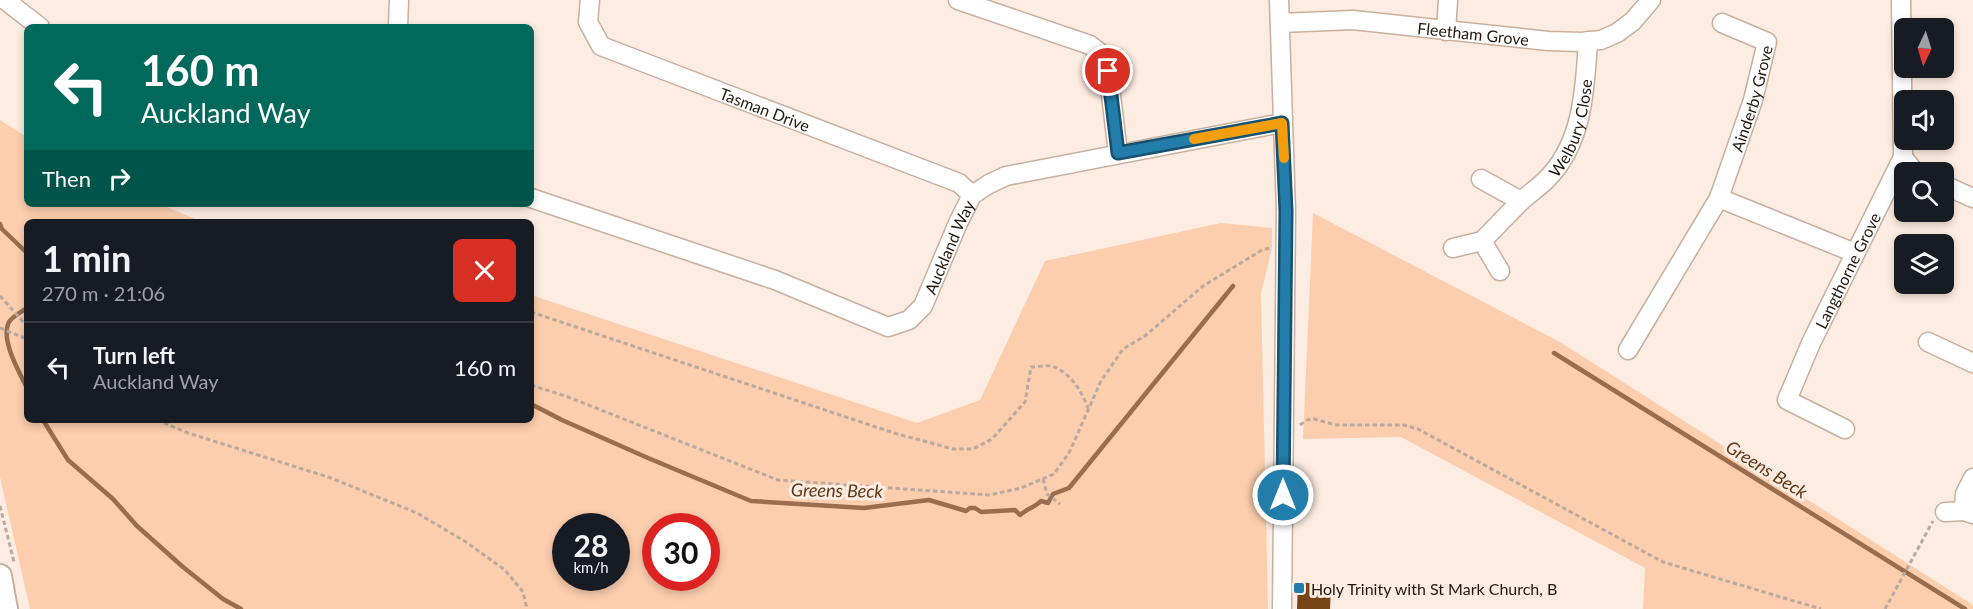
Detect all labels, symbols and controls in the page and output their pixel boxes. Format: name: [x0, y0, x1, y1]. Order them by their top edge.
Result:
street label: Fleetham Grove: [1417, 18, 1530, 48]
north arrow: [1894, 18, 1954, 78]
map controls: [1894, 18, 1954, 294]
street label: Ainderby Grove: [1726, 43, 1775, 154]
text: 160 m: [141, 45, 259, 95]
pin: [1082, 45, 1133, 96]
icon: left: [42, 48, 120, 126]
icon: arrive: [1091, 54, 1124, 87]
street label: Welbury Close: [1544, 78, 1595, 180]
street label: Tasman Drive: [717, 83, 813, 135]
button: sound: [1894, 90, 1954, 150]
text: Auckland Way: [141, 96, 311, 129]
icon: right: [103, 162, 136, 195]
button: search: [1894, 162, 1954, 222]
text: Then: [42, 165, 91, 192]
street label: Auckland Way: [920, 196, 978, 297]
street label: Langthorne Grove: [1810, 209, 1884, 331]
button: layers: [1894, 234, 1954, 294]
text: 1 min: [42, 236, 131, 280]
button: close: [453, 239, 516, 302]
text: 270 m · 21:06: [42, 281, 165, 305]
text: Turn left: [93, 342, 175, 369]
icon: left: [42, 351, 75, 384]
text: 160 m: [454, 354, 516, 381]
text: Auckland Way: [93, 369, 219, 393]
water label: Greens Beck: [1722, 435, 1812, 503]
position arrow: [1251, 463, 1315, 527]
water label: Greens Beck: [791, 478, 884, 502]
speed limit sign: 30: [642, 513, 720, 591]
text: 28: [574, 527, 608, 563]
text: km/h: [573, 558, 609, 576]
place label: Holy Trinity with St Mark Church, B: [1311, 579, 1557, 598]
marker: Holy Trinity with St Mark Church, B: [1292, 581, 1306, 595]

